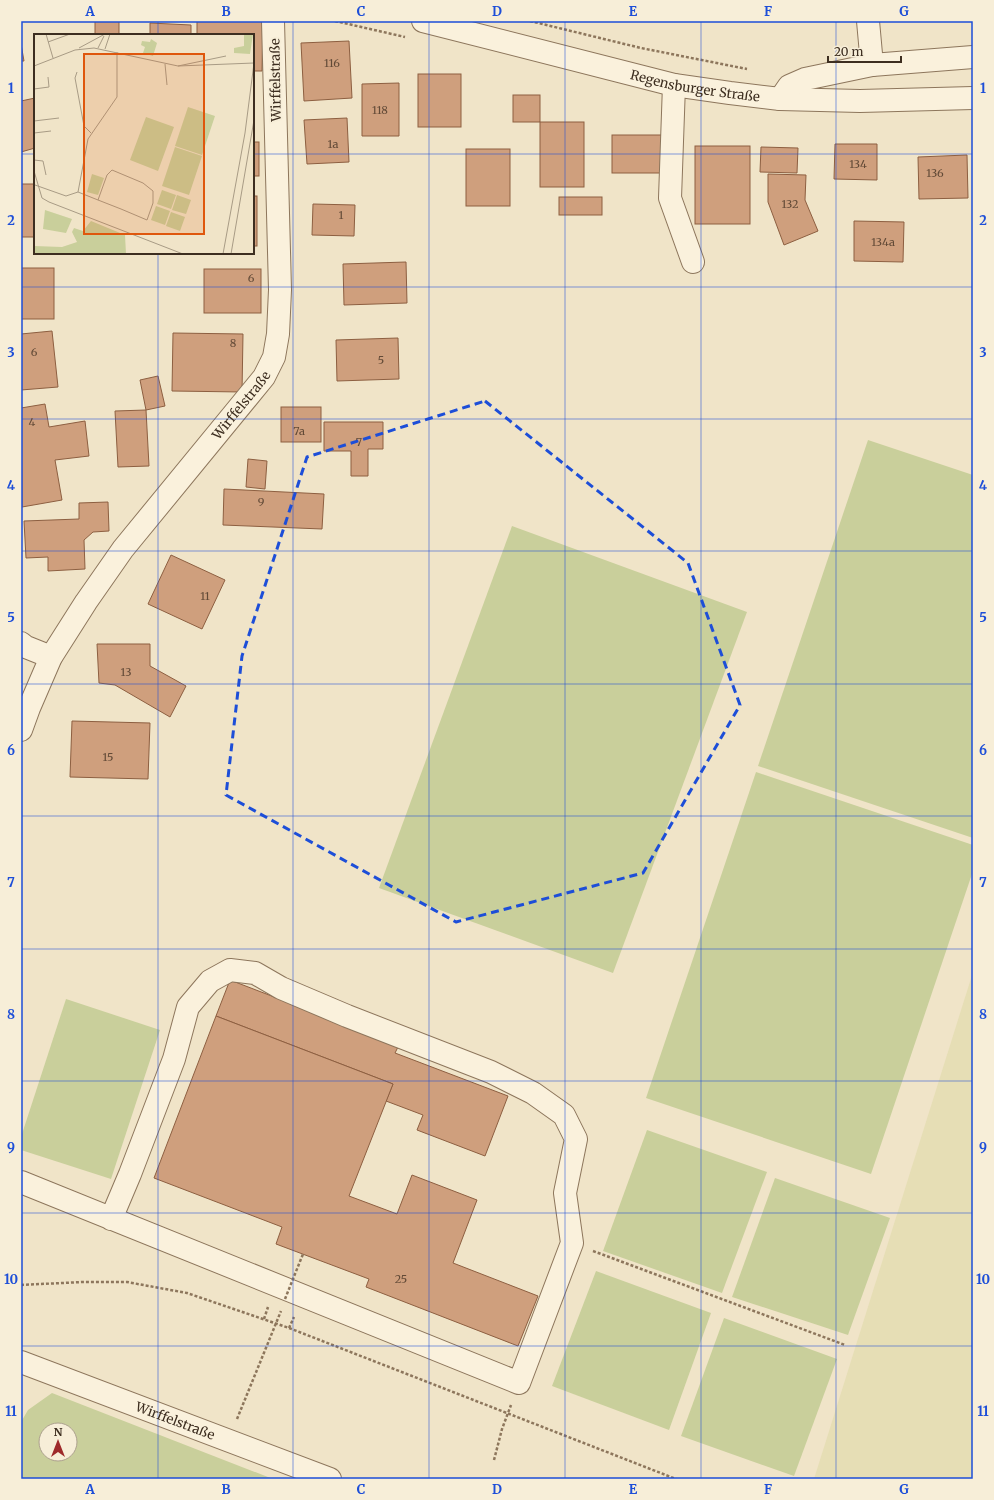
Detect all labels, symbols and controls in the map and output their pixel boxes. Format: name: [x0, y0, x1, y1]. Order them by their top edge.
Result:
text: A: [84, 3, 95, 20]
text: B: [221, 3, 231, 20]
text: C: [357, 3, 366, 20]
text: D: [492, 3, 502, 20]
text: E: [629, 3, 638, 20]
text: F: [764, 3, 772, 20]
text: G: [899, 3, 909, 20]
inset map: [34, 34, 254, 254]
street label: Wirffelstraße: [266, 38, 285, 123]
scale bar: [828, 38, 901, 64]
text: 20 m: [834, 44, 863, 59]
house number: 116: [324, 56, 340, 70]
street label: Regensburger Straße: [629, 66, 761, 106]
text: 1: [8, 80, 14, 97]
text: 1: [980, 80, 986, 97]
house number: 118: [372, 103, 388, 117]
house number: 1a: [328, 137, 339, 151]
house number: 134: [849, 157, 867, 171]
house number: 136: [926, 166, 944, 180]
house number: 132: [781, 197, 799, 211]
house number: 1: [339, 208, 344, 222]
text: 2: [7, 212, 15, 229]
text: 2: [979, 212, 987, 229]
house number: 134a: [871, 235, 895, 249]
house number: 6: [248, 271, 255, 285]
house number: 8: [230, 336, 237, 350]
text: 3: [7, 344, 15, 361]
text: 3: [979, 344, 987, 361]
house number: 6: [31, 345, 38, 359]
house number: 5: [378, 353, 384, 367]
street label: Wirffelstraße: [208, 368, 275, 444]
house number: 4: [29, 415, 36, 429]
house number: 7a: [293, 424, 305, 438]
house number: 7: [356, 435, 362, 449]
text: 4: [7, 477, 16, 494]
text: 4: [979, 477, 988, 494]
house number: 9: [258, 495, 265, 509]
house number: 11: [200, 589, 210, 603]
text: 5: [7, 609, 15, 626]
text: 5: [979, 609, 987, 626]
house number: 13: [121, 665, 131, 679]
text: 6: [7, 742, 15, 759]
text: 6: [979, 742, 987, 759]
house number: 15: [102, 750, 114, 764]
text: 7: [7, 874, 15, 891]
text: 7: [979, 874, 987, 891]
text: 8: [7, 1006, 15, 1023]
text: 8: [979, 1006, 987, 1023]
text: 9: [7, 1139, 15, 1156]
text: 9: [979, 1139, 987, 1156]
text: 10: [4, 1271, 18, 1288]
text: 10: [976, 1271, 990, 1288]
house number: 25: [395, 1272, 407, 1286]
street label: Wirffelstraße: [132, 1398, 217, 1444]
text: 11: [5, 1403, 17, 1420]
text: 11: [977, 1403, 989, 1420]
north arrow: [38, 1422, 78, 1462]
text: N: [54, 1425, 63, 1439]
text: A: [84, 1481, 95, 1498]
text: B: [221, 1481, 231, 1498]
text: C: [357, 1481, 366, 1498]
text: D: [492, 1481, 502, 1498]
text: E: [629, 1481, 638, 1498]
text: F: [764, 1481, 772, 1498]
text: G: [899, 1481, 909, 1498]

